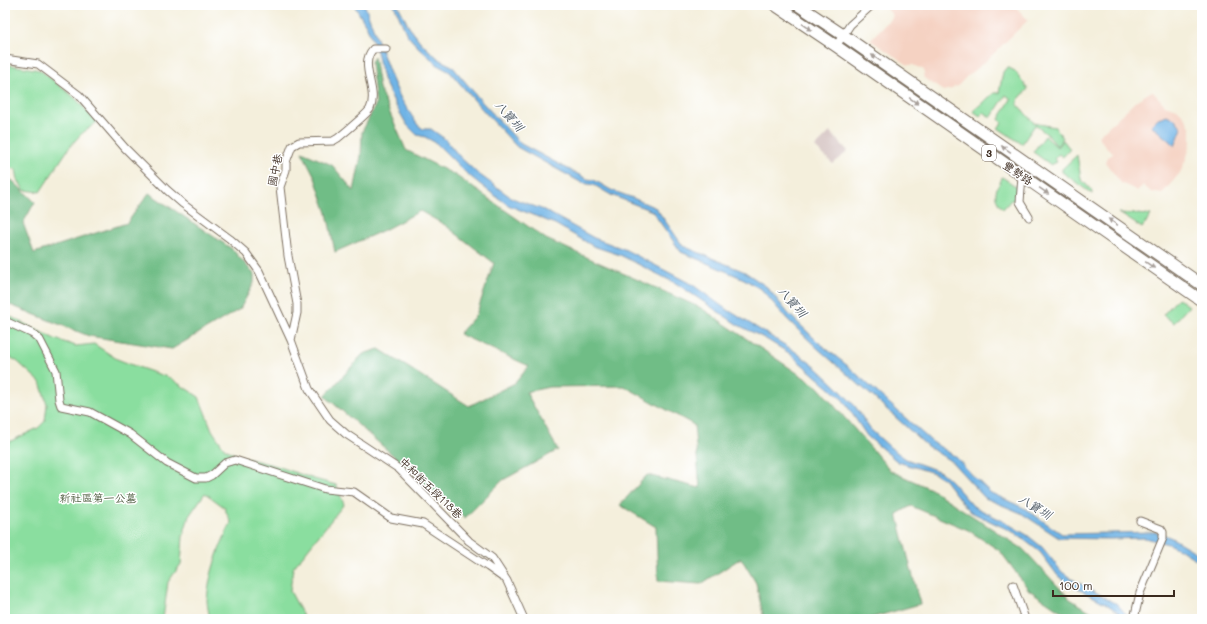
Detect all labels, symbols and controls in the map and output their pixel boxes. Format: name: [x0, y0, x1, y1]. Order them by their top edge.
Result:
one-way arrow: [802, 23, 812, 31]
one-way arrow: [871, 54, 881, 62]
water label: 八寶圳: [492, 97, 529, 136]
one-way arrow: [908, 97, 919, 105]
road number: 3: [982, 145, 996, 161]
one-way arrow: [1000, 145, 1011, 153]
street label: 國中巷: [264, 152, 285, 188]
street label: 豐勢路: [1000, 157, 1036, 188]
one-way arrow: [1038, 186, 1049, 195]
one-way arrow: [1107, 218, 1118, 226]
one-way arrow: [1145, 261, 1156, 269]
water label: 八寶圳: [775, 283, 812, 322]
street label: 中和街五段118巷: [396, 454, 466, 522]
park label: 新社區第一公墓: [60, 490, 137, 505]
water label: 八寶圳: [1016, 490, 1057, 523]
scale bar: [1053, 572, 1174, 598]
text: 100 m: [1059, 577, 1093, 593]

